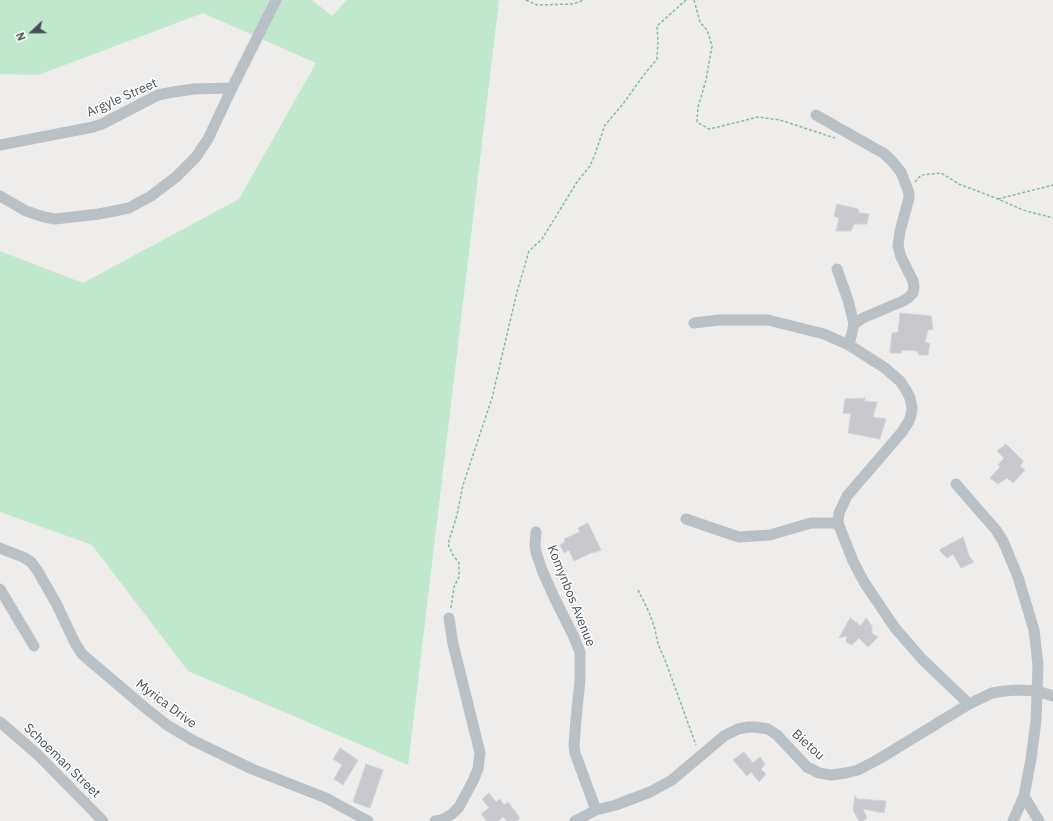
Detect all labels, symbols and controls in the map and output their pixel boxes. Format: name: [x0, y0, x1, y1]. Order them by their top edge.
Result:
north arrow: [12, 12, 52, 52]
text: N: [13, 30, 29, 43]
street label: Argyle Street: [84, 75, 160, 121]
street label: Komynbos Avenue: [544, 543, 598, 649]
street label: Myrica Drive: [133, 676, 199, 732]
street label: Schoeman Street: [21, 721, 103, 801]
street label: Bietou: [789, 726, 827, 764]

